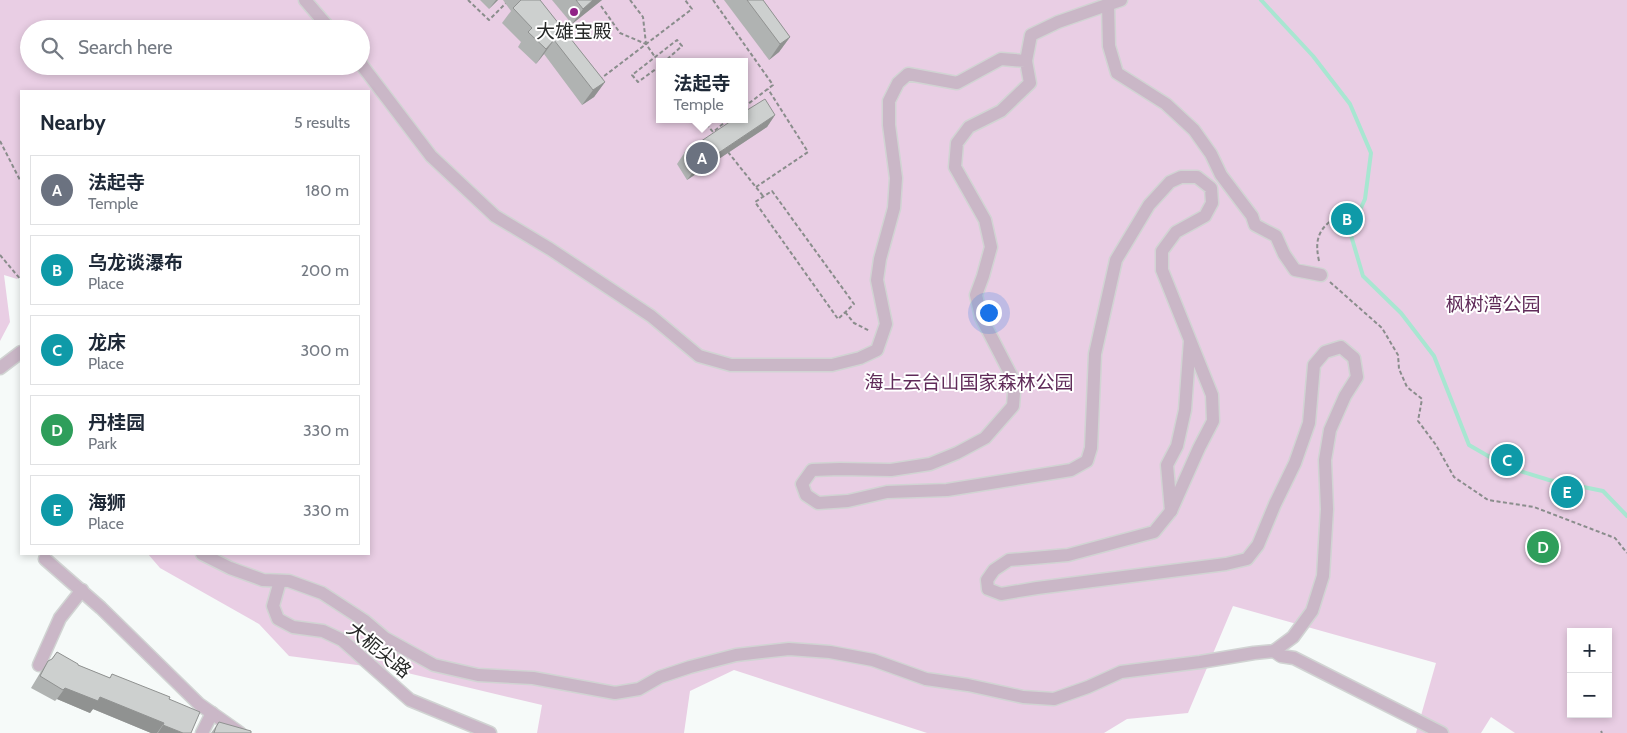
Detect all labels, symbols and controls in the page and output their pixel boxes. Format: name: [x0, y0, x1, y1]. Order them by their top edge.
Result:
marker: 大雄宝殿: [568, 6, 580, 18]
search box: [20, 20, 370, 75]
place label: 大雄宝殿: [536, 20, 612, 43]
icon: search: [38, 34, 66, 62]
text: Search here: [78, 36, 172, 59]
popup: [656, 58, 748, 123]
text: 法起寺: [673, 72, 731, 95]
text: Temple: [673, 95, 724, 114]
text: Nearby: [40, 110, 106, 135]
text: 5 results: [294, 113, 350, 132]
pin: A: [686, 139, 718, 177]
text: 法起寺: [88, 171, 145, 194]
text: A: [52, 181, 62, 200]
text: 180 m: [305, 181, 349, 200]
text: Temple: [88, 194, 138, 213]
pin: B: [1331, 200, 1363, 238]
text: 乌龙谈瀑布: [88, 251, 183, 274]
text: B: [52, 261, 62, 280]
text: 200 m: [301, 261, 349, 280]
text: Place: [88, 274, 124, 293]
park label: 枫树湾公园: [1445, 293, 1541, 316]
your location: [976, 300, 1002, 326]
text: 龙床: [88, 331, 126, 354]
text: C: [52, 341, 62, 360]
text: 300 m: [300, 341, 349, 360]
text: Place: [88, 354, 124, 373]
park label: 海上云台山国家森林公园: [864, 371, 1074, 394]
text: 丹桂园: [88, 411, 145, 434]
text: D: [51, 421, 63, 440]
text: 330 m: [303, 421, 349, 440]
text: Park: [88, 434, 117, 453]
pin: C: [1491, 441, 1523, 479]
pin: E: [1551, 473, 1583, 511]
text: 海狮: [88, 491, 126, 514]
text: E: [52, 501, 62, 520]
text: 330 m: [303, 501, 349, 520]
text: Place: [88, 514, 124, 533]
pin: D: [1527, 528, 1559, 566]
street label: 大枙尖路: [342, 617, 416, 683]
map controls: [1567, 628, 1612, 718]
button: +: [1567, 628, 1612, 673]
button: −: [1567, 673, 1612, 718]

